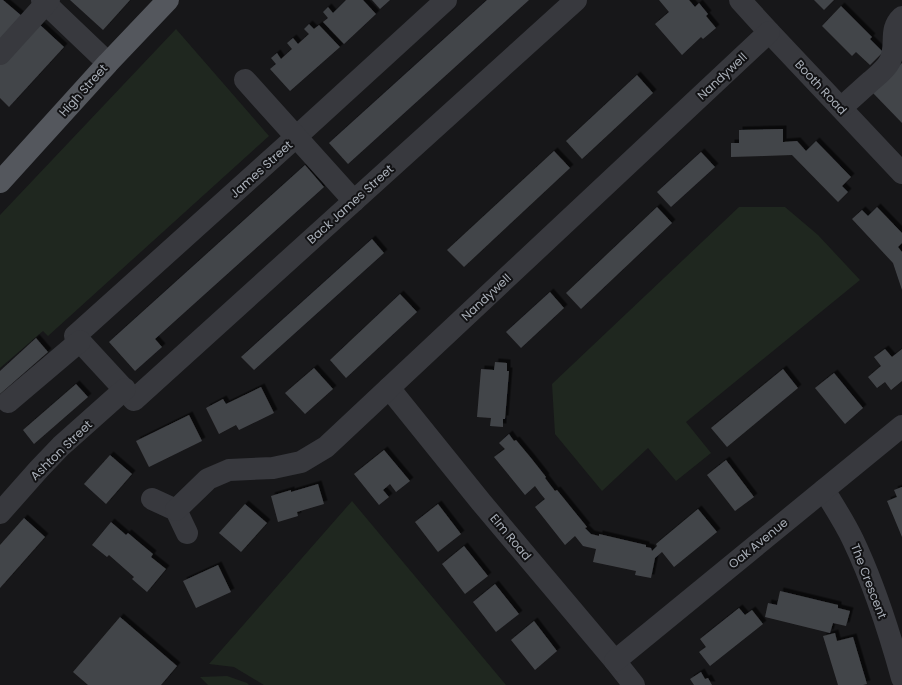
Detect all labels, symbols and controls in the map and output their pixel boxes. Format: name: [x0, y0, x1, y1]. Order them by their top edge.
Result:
street label: Nandywell: [693, 49, 751, 103]
street label: Booth Road: [791, 56, 851, 118]
street label: High Street: [55, 60, 111, 120]
street label: James Street: [226, 136, 296, 202]
street label: Back James Street: [303, 161, 397, 247]
street label: Nandywell: [457, 270, 515, 324]
street label: Ashton Street: [26, 416, 96, 484]
street label: Elm Road: [487, 510, 535, 564]
street label: Oak Avenue: [725, 514, 791, 572]
street label: The Crescent: [847, 541, 891, 621]

